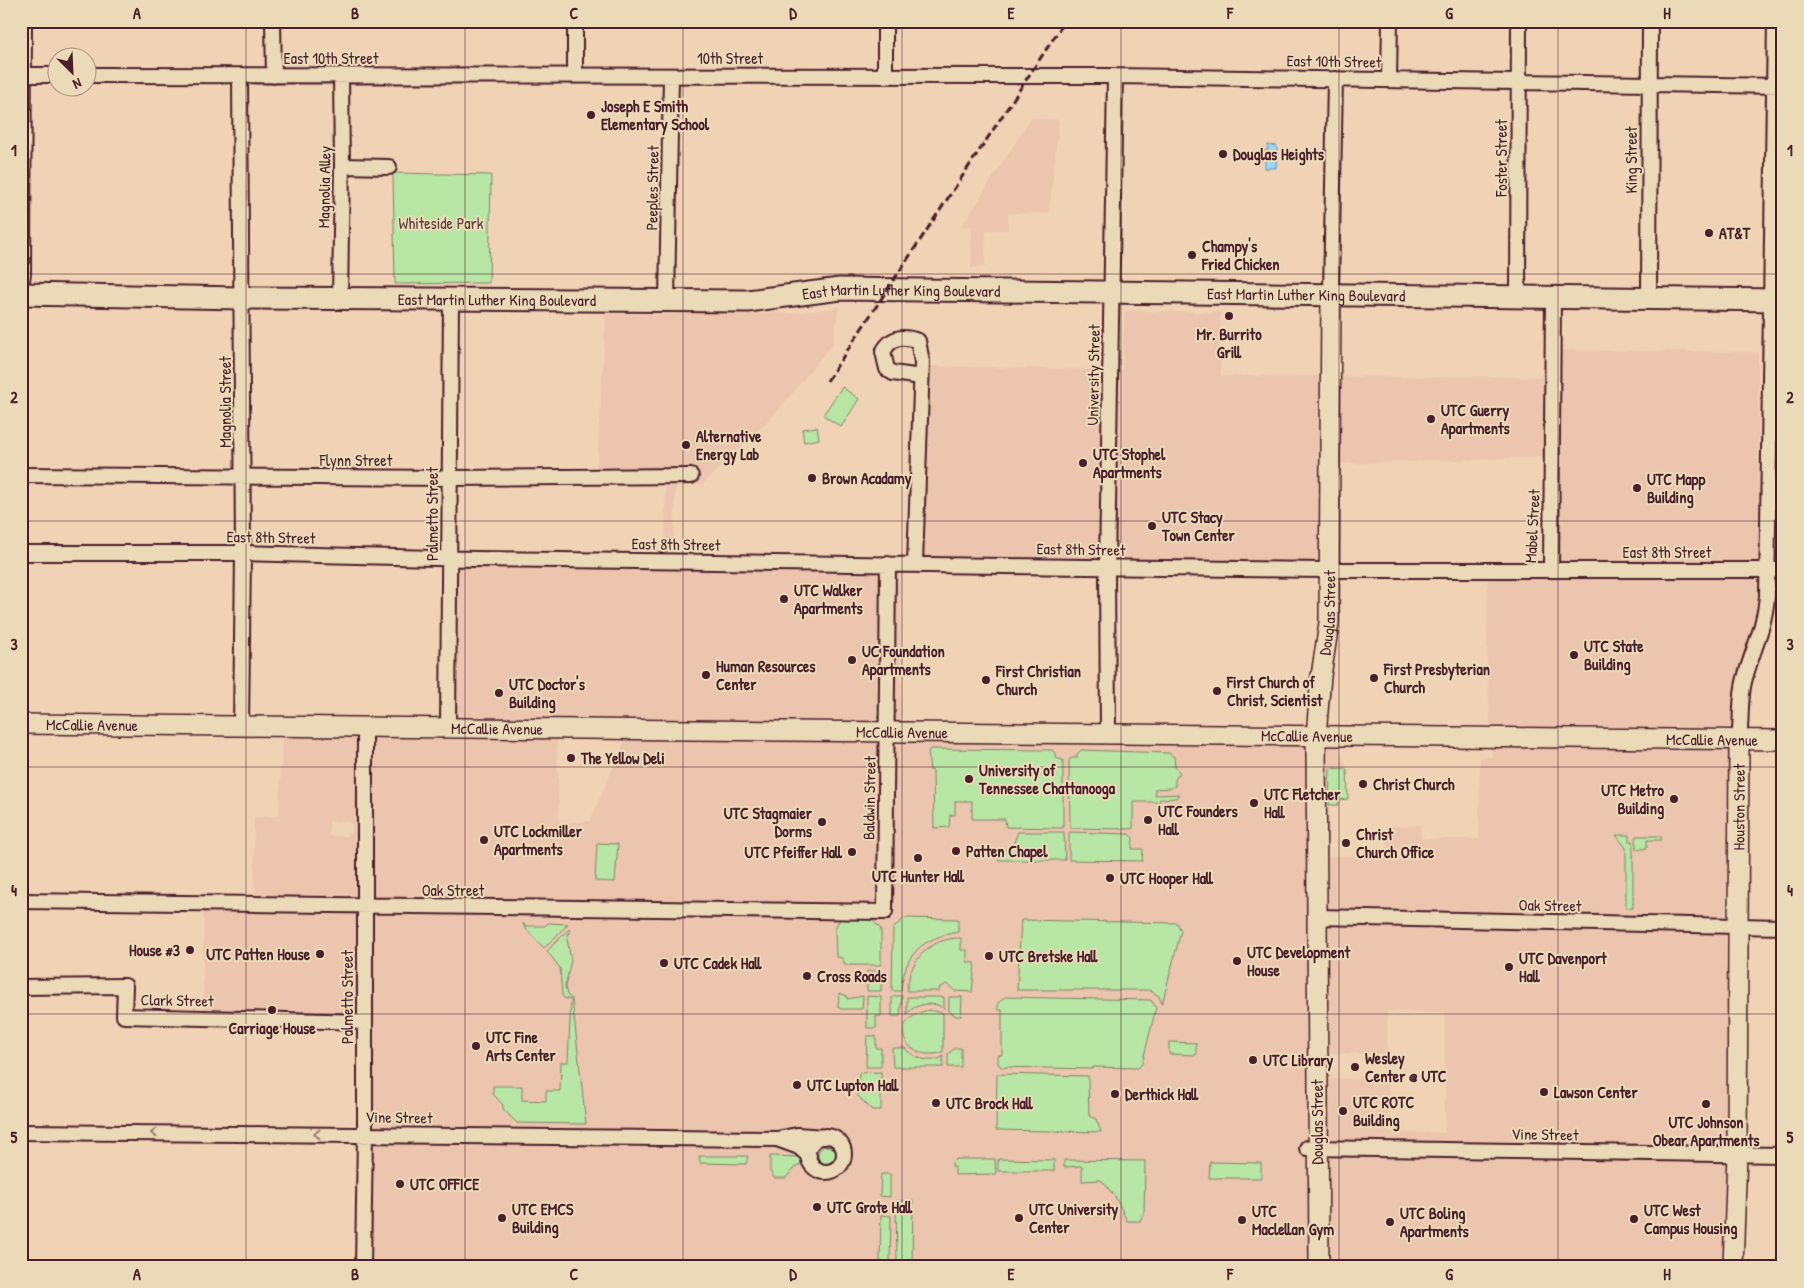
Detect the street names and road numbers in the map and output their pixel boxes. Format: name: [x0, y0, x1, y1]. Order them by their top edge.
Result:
street label: East 10th Street: [284, 47, 379, 69]
street label: 10th Street: [697, 47, 764, 69]
street label: East 10th Street: [1286, 49, 1382, 73]
street label: Foster Street: [1490, 119, 1512, 198]
street label: King Street: [1620, 126, 1642, 194]
street label: Magnolia Alley: [312, 145, 336, 228]
street label: Peeples Street: [640, 145, 664, 231]
street label: East Martin Luther King Boulevard: [801, 278, 1000, 305]
street label: East Martin Luther King Boulevard: [1207, 282, 1405, 307]
street label: East Martin Luther King Boulevard: [398, 288, 596, 311]
street label: University Street: [1081, 324, 1105, 426]
street label: Magnolia Street: [214, 356, 236, 448]
street label: Flynn Street: [319, 449, 393, 471]
street label: Palmetto Street: [421, 467, 443, 561]
street label: Mabel Street: [1519, 488, 1545, 563]
street label: East 8th Street: [226, 525, 316, 549]
street label: East 8th Street: [631, 532, 721, 556]
street label: East 8th Street: [1036, 537, 1126, 561]
street label: East 8th Street: [1623, 541, 1712, 563]
street label: Douglas Street: [1313, 570, 1340, 657]
street label: McCallie Avenue: [46, 713, 139, 736]
street label: McCallie Avenue: [451, 717, 544, 740]
street label: McCallie Avenue: [856, 721, 949, 743]
street label: McCallie Avenue: [1261, 724, 1354, 747]
street label: McCallie Avenue: [1666, 728, 1759, 751]
street label: Baldwin Street: [857, 755, 881, 840]
street label: Houston Street: [1727, 763, 1750, 850]
street label: Oak Street: [422, 879, 485, 901]
street label: Oak Street: [1518, 893, 1582, 917]
street label: Palmetto Street: [336, 950, 358, 1044]
street label: Clark Street: [140, 988, 214, 1012]
street label: Douglas Street: [1306, 1079, 1328, 1165]
street label: Vine Street: [365, 1105, 433, 1129]
street label: Vine Street: [1511, 1122, 1579, 1146]

